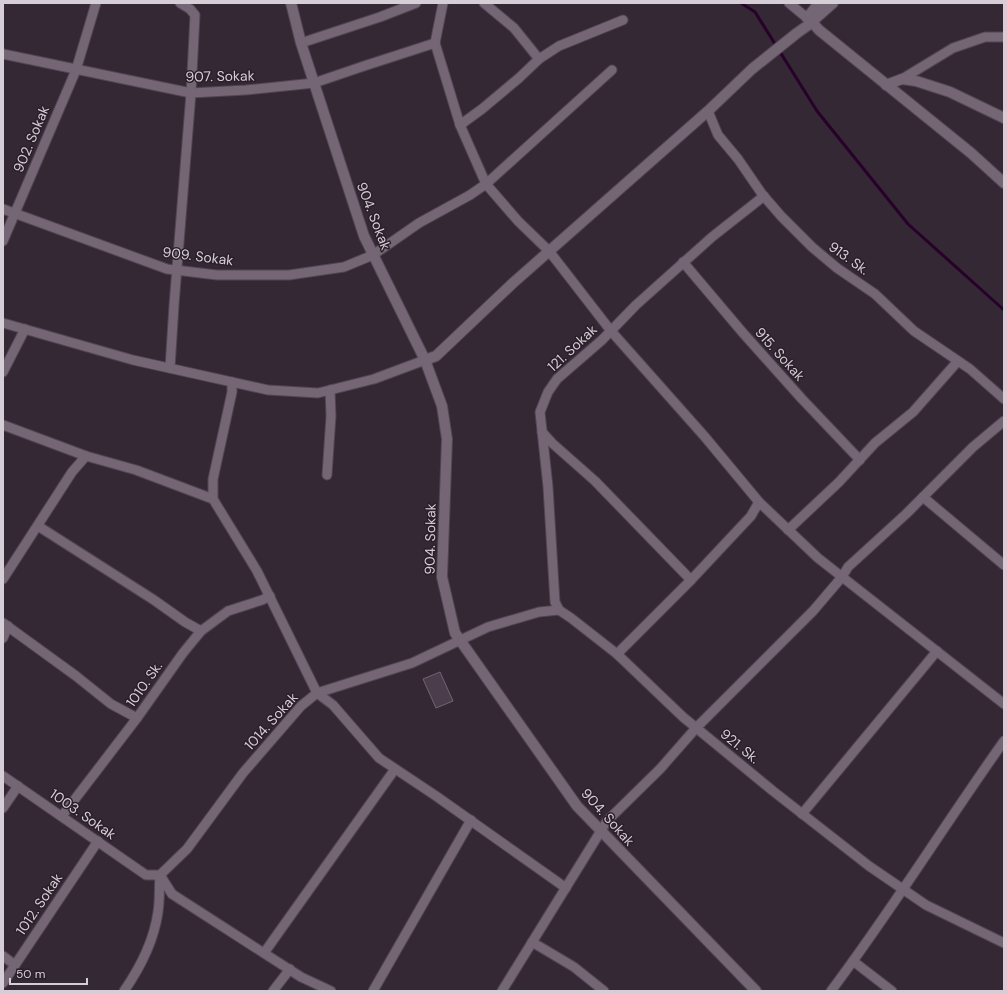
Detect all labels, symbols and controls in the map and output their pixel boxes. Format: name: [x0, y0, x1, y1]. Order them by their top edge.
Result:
street label: 907. Sokak: [185, 66, 255, 86]
street label: 902. Sokak: [9, 103, 53, 175]
street label: 904. Sokak: [353, 179, 395, 253]
street label: 913. Sk.: [825, 237, 873, 279]
street label: 909. Sokak: [161, 243, 235, 269]
street label: 121. Sokak: [543, 320, 601, 376]
street label: 915. Sokak: [751, 323, 809, 385]
street label: 904. Sokak: [420, 503, 440, 575]
street label: 1010. Sk.: [122, 657, 166, 710]
street label: 1014. Sokak: [240, 688, 302, 754]
street label: 921. Sk.: [717, 725, 763, 767]
street label: 904. Sokak: [577, 784, 639, 850]
street label: 1003. Sokak: [47, 785, 119, 843]
street label: 1012. Sokak: [12, 870, 66, 938]
scale bar: [10, 960, 87, 986]
text: 50 m: [16, 966, 45, 982]

